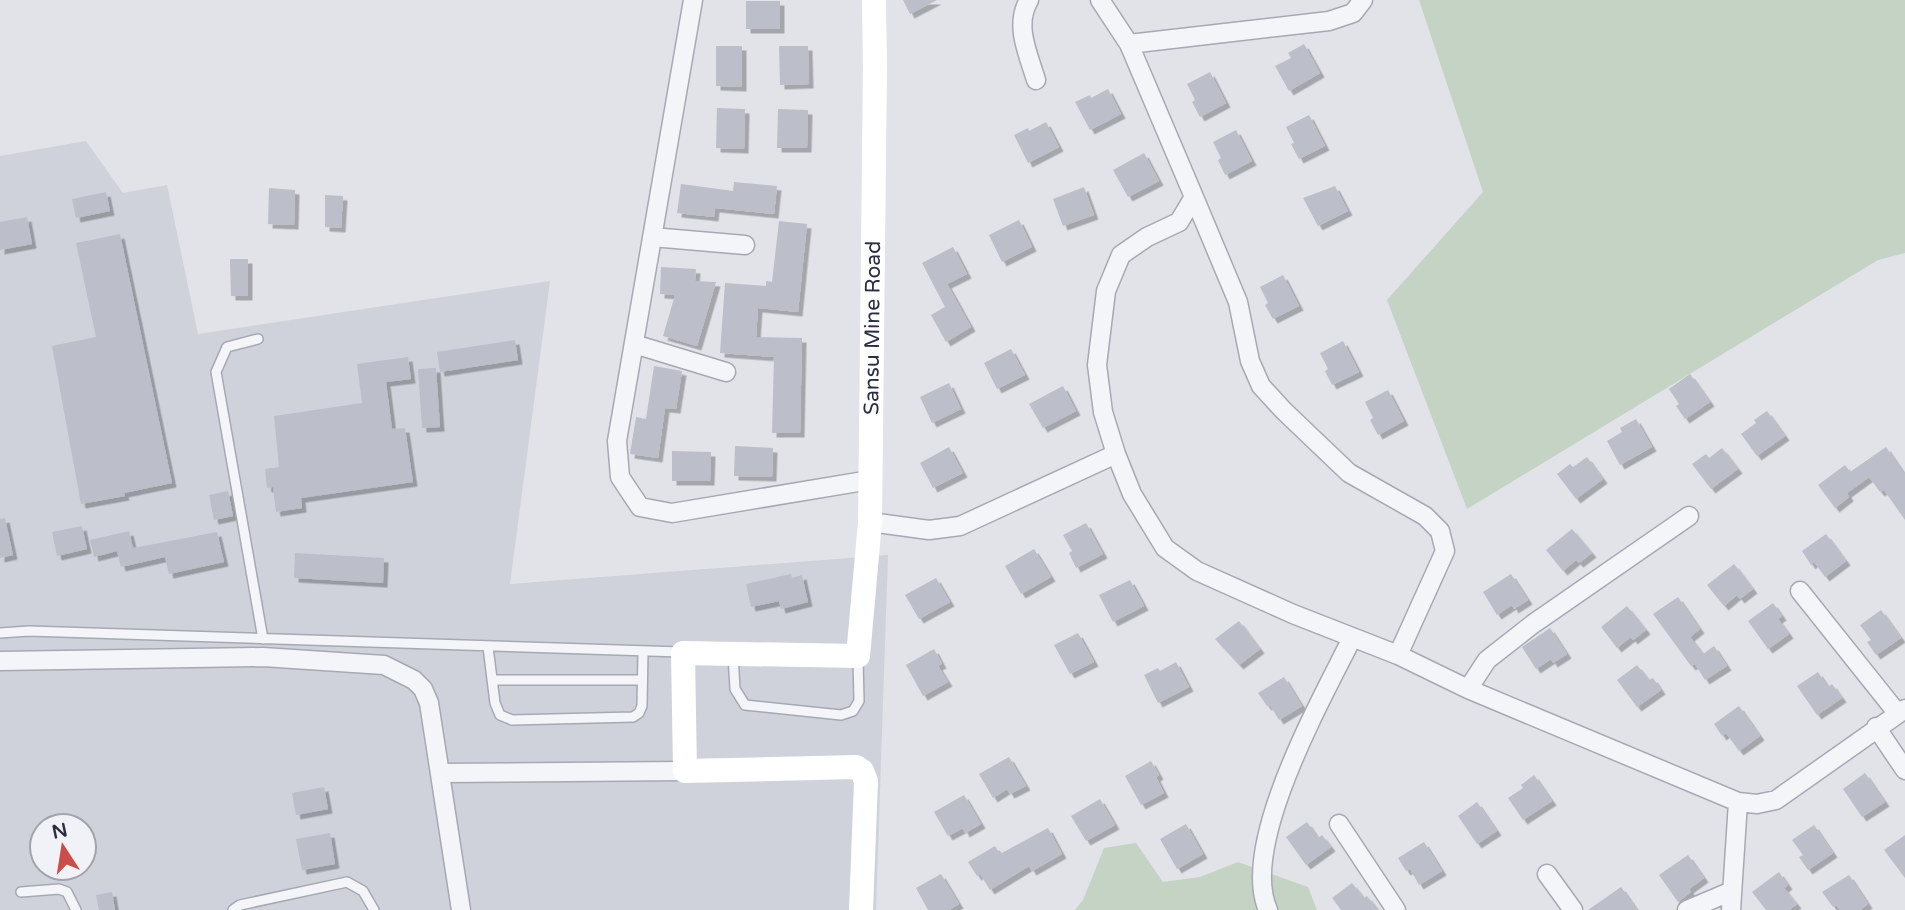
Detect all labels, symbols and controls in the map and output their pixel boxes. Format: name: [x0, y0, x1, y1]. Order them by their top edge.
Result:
street label: Sansu Mine Road: [859, 240, 886, 415]
north arrow: [28, 812, 98, 882]
text: N: [50, 819, 69, 844]

